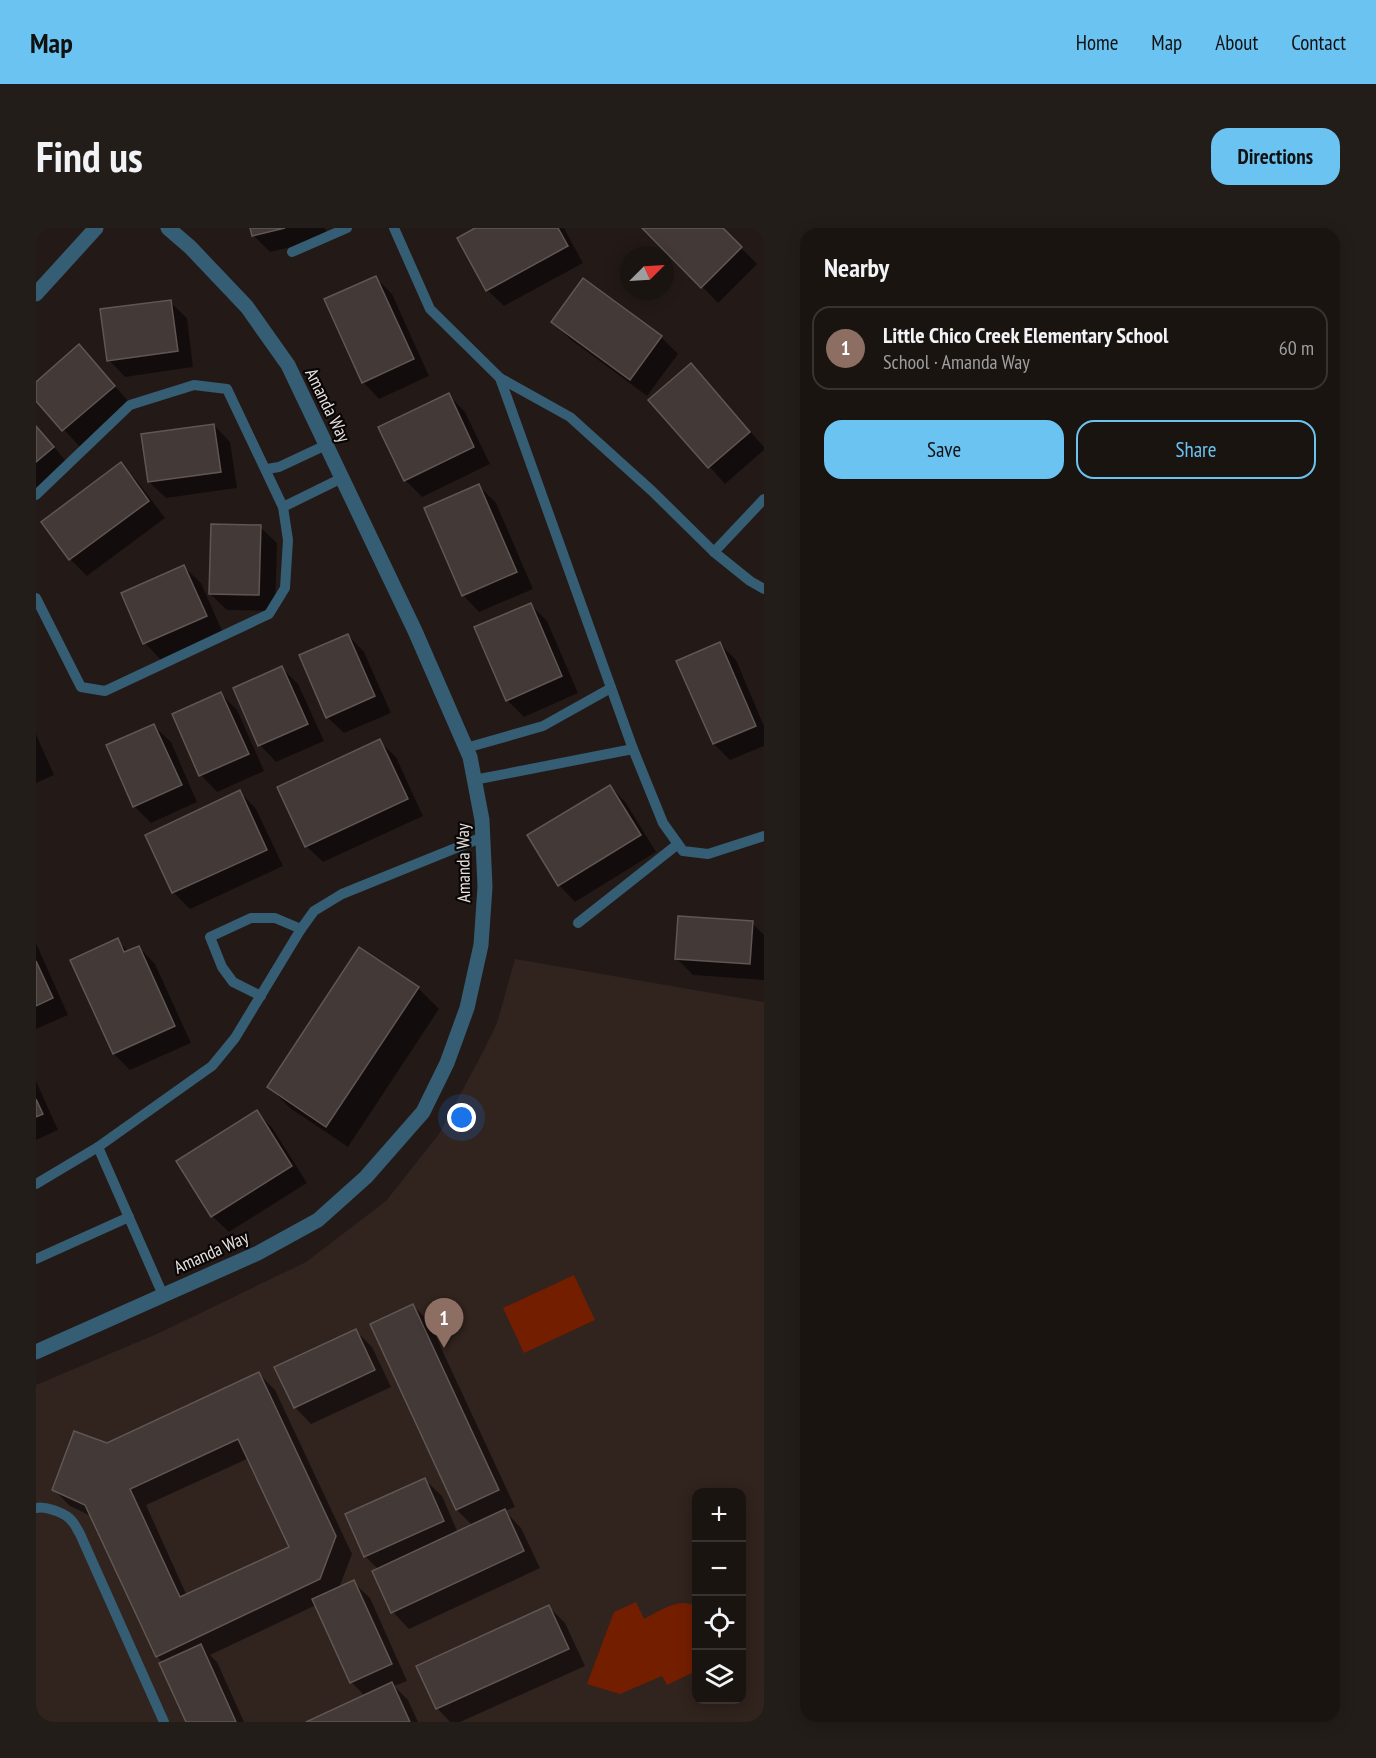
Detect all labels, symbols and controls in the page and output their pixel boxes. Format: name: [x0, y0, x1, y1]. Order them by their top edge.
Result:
text: Map: [30, 24, 73, 61]
text: Home: [1076, 29, 1118, 56]
text: Map: [1151, 29, 1182, 56]
text: About: [1215, 29, 1258, 56]
text: Contact: [1291, 29, 1346, 56]
button: Directions: [1211, 128, 1340, 185]
text: Find us: [36, 129, 143, 184]
north arrow: [620, 246, 674, 300]
text: Nearby: [824, 251, 889, 284]
text: Little Chico Creek Elementary School: [883, 321, 1168, 349]
text: 1: [841, 335, 850, 361]
text: 60 m: [1279, 335, 1314, 361]
text: School · Amanda Way: [883, 349, 1030, 375]
street label: Amanda Way: [300, 364, 356, 446]
button: Save: [824, 420, 1064, 479]
button: Share: [1076, 420, 1316, 479]
street label: Amanda Way: [451, 823, 475, 903]
your location: [447, 1103, 476, 1132]
street label: Amanda Way: [170, 1225, 252, 1279]
pin: 1: [424, 1298, 464, 1348]
map controls: [692, 1488, 746, 1704]
button: +: [692, 1488, 746, 1542]
button: −: [692, 1542, 746, 1596]
button: locate: [692, 1596, 746, 1650]
button: layers: [692, 1650, 746, 1704]

